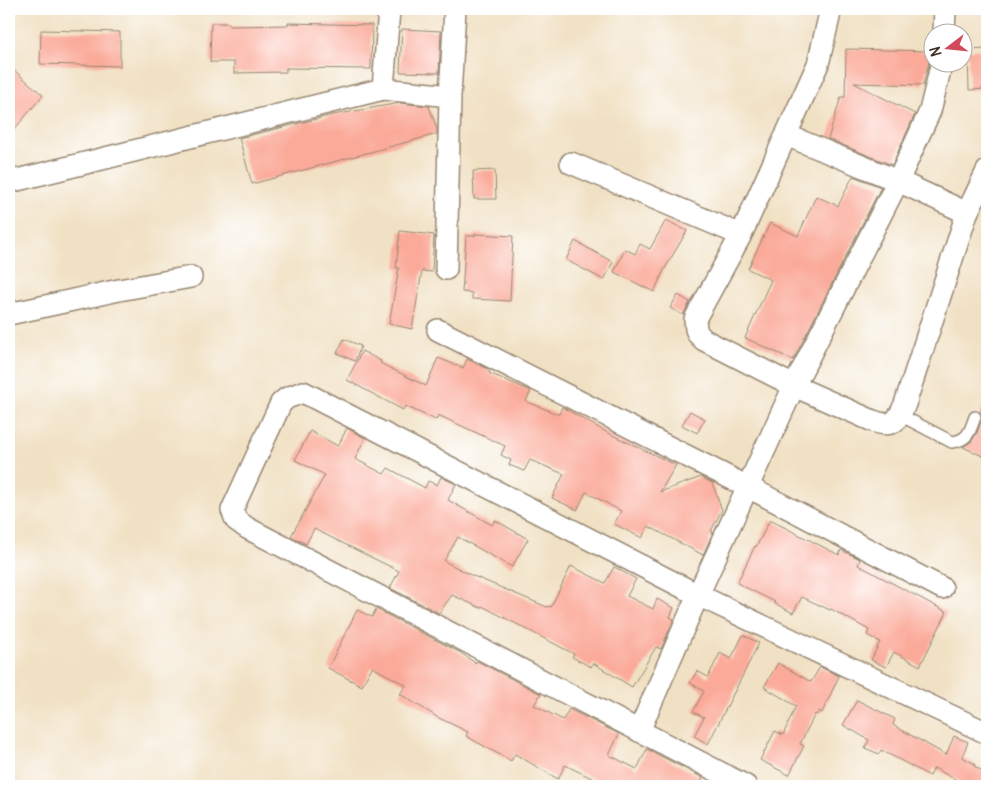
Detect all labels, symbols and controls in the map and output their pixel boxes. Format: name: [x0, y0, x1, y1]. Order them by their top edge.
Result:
north arrow: [924, 22, 974, 72]
text: N: [926, 44, 945, 59]

